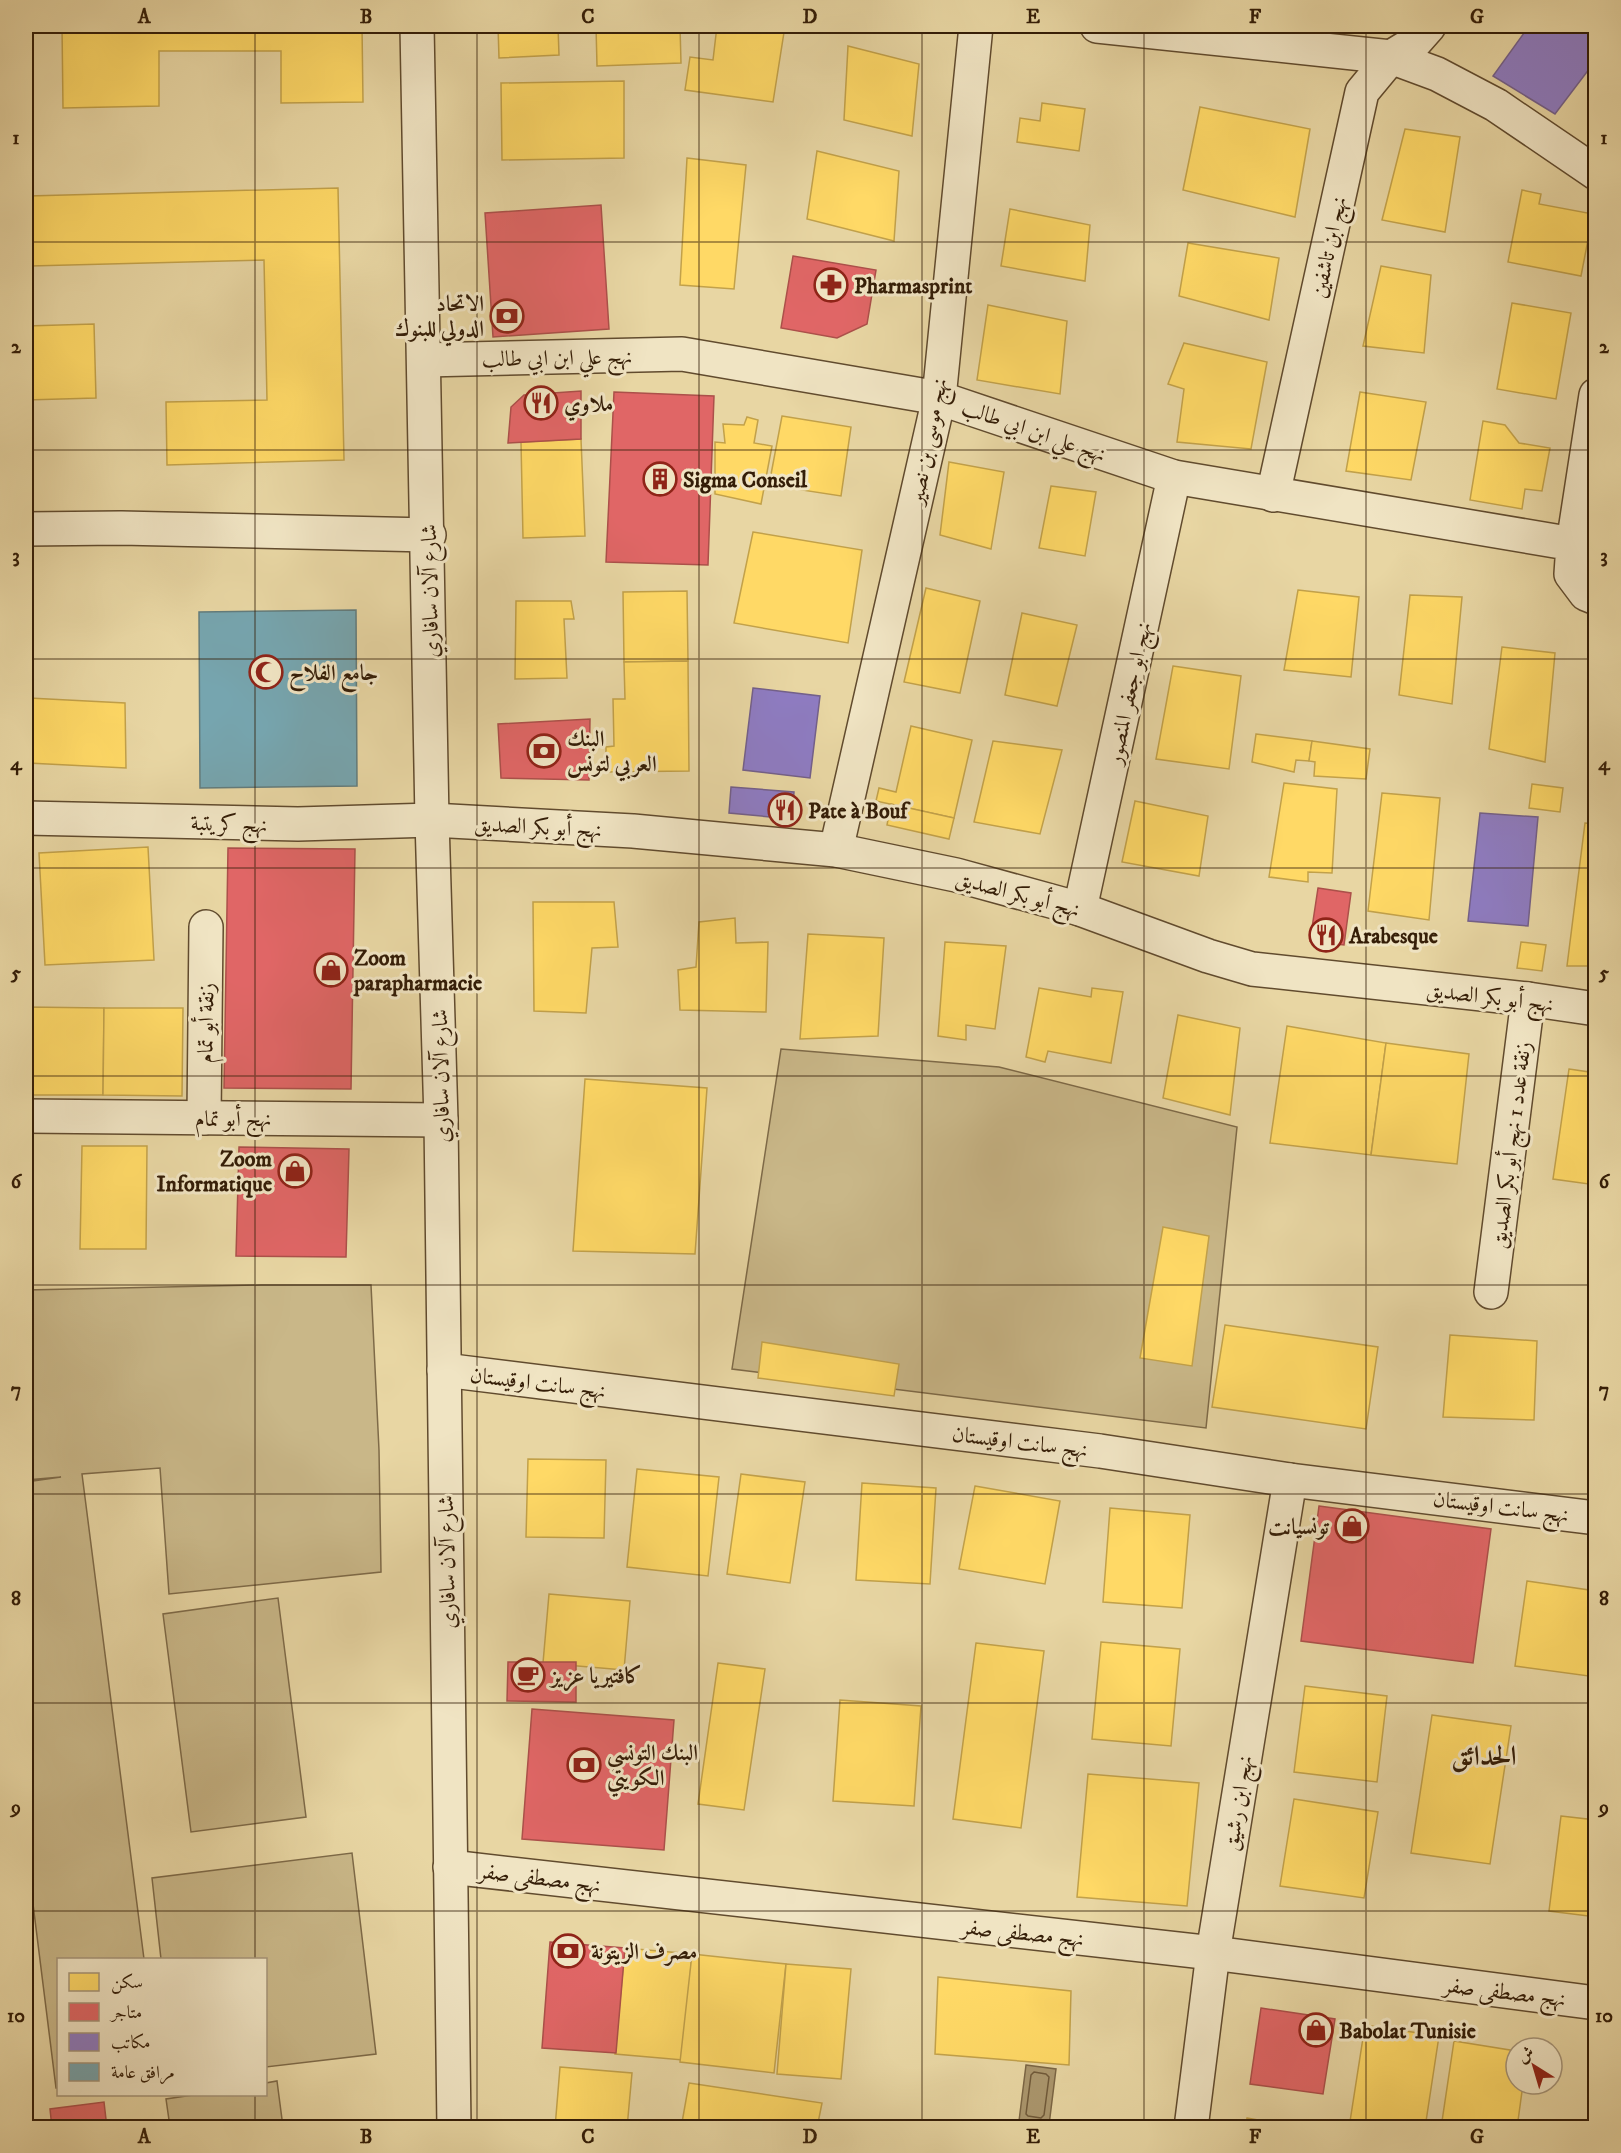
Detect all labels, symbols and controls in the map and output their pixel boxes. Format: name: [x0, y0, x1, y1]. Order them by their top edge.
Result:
text: A: [137, 5, 152, 30]
text: B: [360, 5, 372, 30]
text: C: [581, 5, 595, 30]
text: D: [803, 5, 818, 30]
text: E: [1026, 5, 1040, 30]
text: F: [1249, 5, 1262, 30]
text: G: [1470, 5, 1484, 30]
text: 1: [12, 126, 20, 151]
text: 1: [1600, 126, 1608, 151]
street label: نهج ابن تاشفين: [1306, 194, 1358, 302]
pharmacy icon: Pharmasprint: [813, 267, 849, 303]
place label: Pharmasprint: [854, 273, 972, 300]
place label: الاتحاد الدولي للبنوك: [395, 291, 484, 347]
bank icon: الاتحاد الدولي للبنوك: [489, 298, 525, 334]
text: 2: [11, 335, 22, 360]
text: 2: [1599, 335, 1610, 360]
street label: نهج علي ابن ابي طالب: [481, 344, 633, 380]
street label: نهج موسى بن نصير: [903, 376, 959, 510]
restaurant icon: ملاوي: [523, 385, 559, 421]
place label: ملاوي: [564, 391, 613, 422]
street label: نهج علي ابن ابي طالب: [956, 394, 1109, 475]
building icon: Sigma Conseil: [642, 461, 678, 497]
place label: Sigma Conseil: [683, 467, 807, 494]
street label: شارع آلان سافاري: [415, 524, 449, 658]
text: 3: [12, 544, 20, 569]
text: 3: [1600, 544, 1608, 569]
street label: نهج ابو جعفر المنصور: [1101, 620, 1163, 770]
mosque icon: جامع الفلاح: [248, 654, 284, 690]
place label: جامع الفلاح: [289, 660, 378, 693]
place label: البنك العربي لتونس: [567, 726, 657, 782]
bank icon: البنك العربي لتونس: [526, 733, 562, 769]
text: 4: [10, 752, 23, 777]
text: 4: [1598, 752, 1611, 777]
restaurant icon: Pate à Bouf: [767, 792, 803, 828]
place label: Pate à Bouf: [808, 798, 911, 825]
street label: نهج أبو بكر الصديق: [473, 808, 603, 849]
street label: نهج كريتبة: [190, 810, 268, 844]
street label: نهج أبو بكر الصديق: [951, 862, 1084, 929]
restaurant icon: Arabesque: [1308, 917, 1344, 953]
place label: Arabesque: [1348, 923, 1438, 950]
place label: Zoom parapharmacie: [353, 945, 482, 997]
shop icon: Zoom parapharmacie: [313, 952, 349, 988]
text: 5: [10, 961, 21, 986]
text: 5: [1598, 961, 1609, 986]
street label: نهج أبو بكر الصديق: [1424, 973, 1555, 1024]
street label: زنقة أبو تمام: [189, 982, 226, 1064]
street label: شارع آلان سافاري: [426, 1009, 460, 1143]
street label: زنقة عدد 1 نهج أبو بكر الصديق: [1482, 1040, 1543, 1251]
street label: نهج أبو تمام: [195, 1103, 271, 1138]
place label: Zoom Informatique: [157, 1146, 272, 1198]
shop icon: Zoom Informatique: [277, 1153, 313, 1189]
text: 6: [11, 1170, 23, 1195]
text: 6: [1599, 1170, 1611, 1195]
street label: نهج سانت اوقيستان: [468, 1362, 607, 1410]
text: 7: [11, 1378, 21, 1403]
text: 7: [1599, 1378, 1609, 1403]
street label: نهج سانت اوقيستان: [950, 1421, 1089, 1469]
street label: نهج سانت اوقيستان: [1431, 1486, 1570, 1534]
street label: شارع آلان سافاري: [432, 1495, 466, 1629]
shop icon: تونسيانت: [1334, 1508, 1370, 1544]
place label: تونسيانت: [1268, 1514, 1330, 1541]
text: 8: [11, 1587, 21, 1612]
text: 8: [1599, 1587, 1609, 1612]
cafe icon: كافتيريا عزيز: [510, 1657, 546, 1693]
place label: كافتيريا عزيز: [549, 1663, 642, 1692]
district label: الحدائق: [1451, 1739, 1517, 1774]
place label: البنك التونسي الكويتي: [607, 1740, 698, 1797]
bank icon: البنك التونسي الكويتي: [566, 1747, 602, 1783]
street label: نهج ابن رشيق: [1218, 1754, 1264, 1854]
text: 9: [9, 1796, 21, 1821]
text: 9: [1597, 1796, 1609, 1821]
street label: نهج مصطفى صفر: [475, 1857, 602, 1904]
street label: نهج مصطفى صفر: [958, 1913, 1085, 1958]
bank icon: مصرف الزيتونة: [550, 1933, 586, 1969]
place label: مصرف الزيتونة: [591, 1939, 697, 1966]
legend: [57, 1958, 267, 2096]
street label: نهج مصطفى صفر: [1440, 1971, 1567, 2018]
text: سكن: [111, 1972, 143, 1994]
text: متاجر: [109, 2002, 142, 2024]
text: 10: [7, 2004, 25, 2029]
text: 10: [1595, 2004, 1613, 2029]
shop icon: Babolat Tunisie: [1298, 2012, 1334, 2048]
place label: Babolat Tunisie: [1339, 2018, 1476, 2045]
text: مكاتب: [111, 2032, 151, 2054]
north arrow: [1504, 2036, 1564, 2096]
text: ش: [1513, 2042, 1538, 2068]
text: مرافق عامة: [111, 2062, 175, 2085]
text: A: [137, 2125, 152, 2150]
text: B: [360, 2125, 372, 2150]
text: C: [581, 2125, 595, 2150]
text: D: [803, 2125, 818, 2150]
text: E: [1026, 2125, 1040, 2150]
text: F: [1249, 2125, 1262, 2150]
text: G: [1470, 2125, 1484, 2150]

